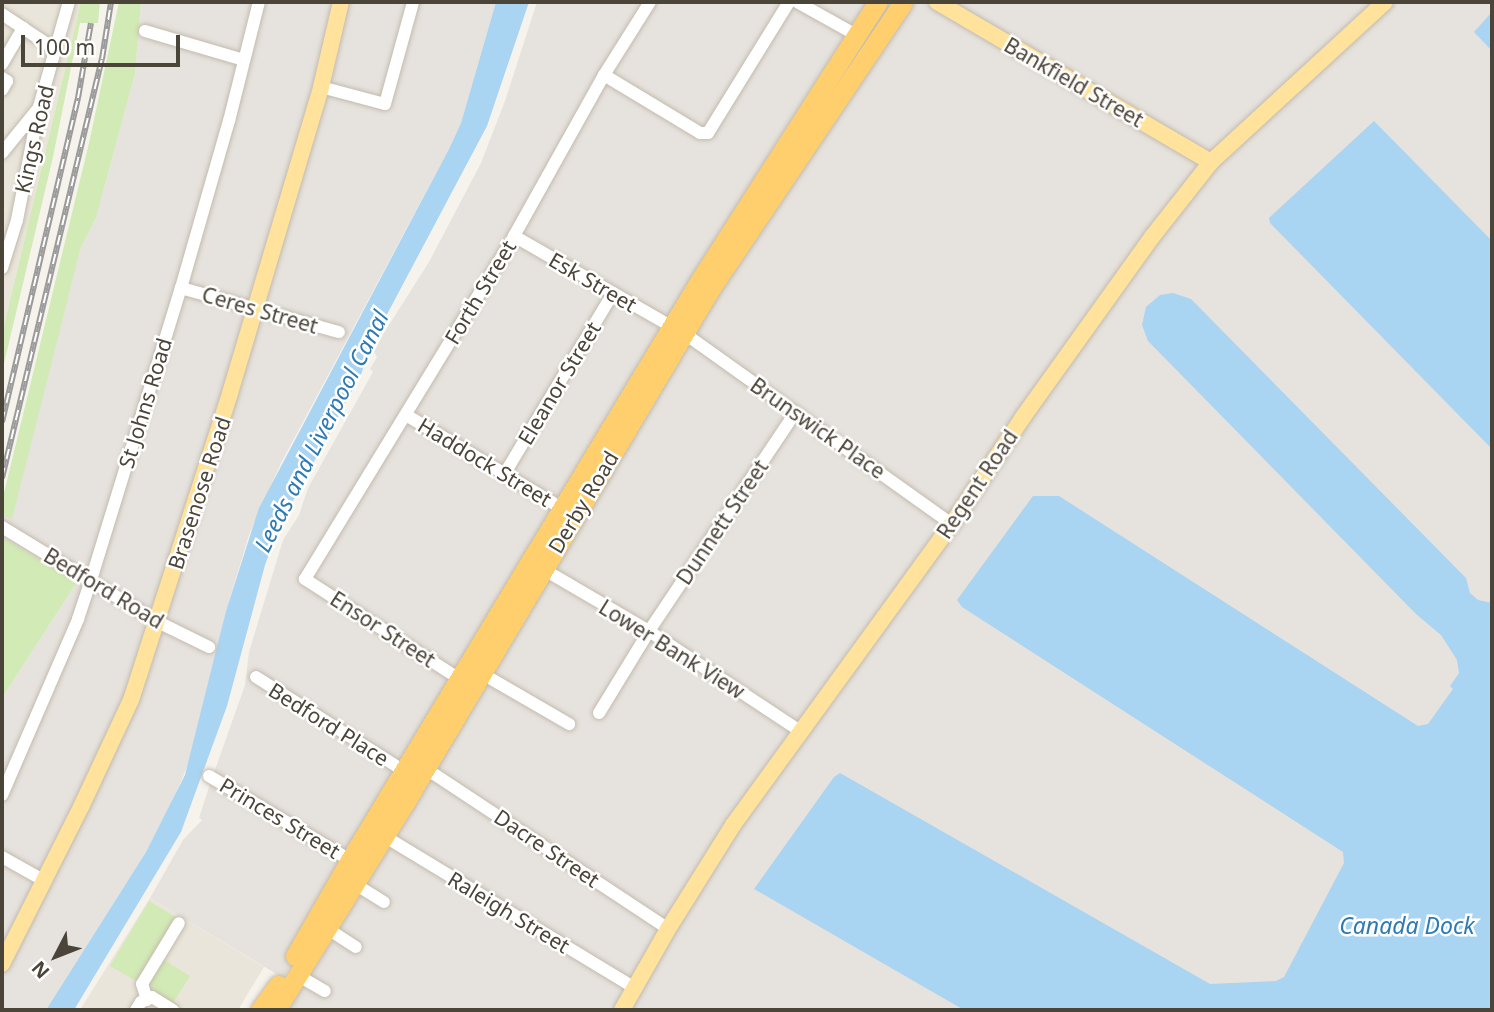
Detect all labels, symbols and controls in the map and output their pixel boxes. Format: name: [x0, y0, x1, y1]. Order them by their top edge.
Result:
scale bar: [24, 21, 184, 65]
street label: Bankfield Street: [1000, 32, 1148, 132]
text: 100 m: [34, 33, 95, 61]
street label: Kings Road: [9, 82, 59, 196]
street label: Forth Street: [439, 235, 521, 349]
street label: Esk Street: [545, 247, 641, 317]
street label: Ceres Street: [199, 281, 321, 339]
water label: Leeds and Liverpool Canal: [248, 306, 394, 556]
street label: Eleanor Street: [512, 317, 606, 449]
street label: St Johns Road: [113, 335, 177, 471]
street label: Brunswick Place: [746, 372, 890, 484]
street label: Haddock Street: [414, 412, 556, 512]
street label: Brasenose Road: [162, 413, 236, 573]
street label: Regent Road: [931, 425, 1023, 543]
street label: Derby Road: [543, 446, 623, 558]
street label: Dunnett Street: [671, 455, 773, 589]
street label: Bedford Road: [39, 542, 169, 634]
street label: Ensor Street: [326, 586, 440, 672]
street label: Lower Bank View: [595, 594, 749, 704]
street label: Bedford Place: [264, 677, 394, 771]
street label: Princes Street: [215, 772, 345, 864]
street label: Dacre Street: [490, 804, 604, 892]
street label: Raleigh Street: [444, 866, 574, 958]
water label: Canada Dock: [1339, 911, 1475, 939]
north arrow: [21, 921, 91, 991]
text: N: [26, 956, 55, 984]

